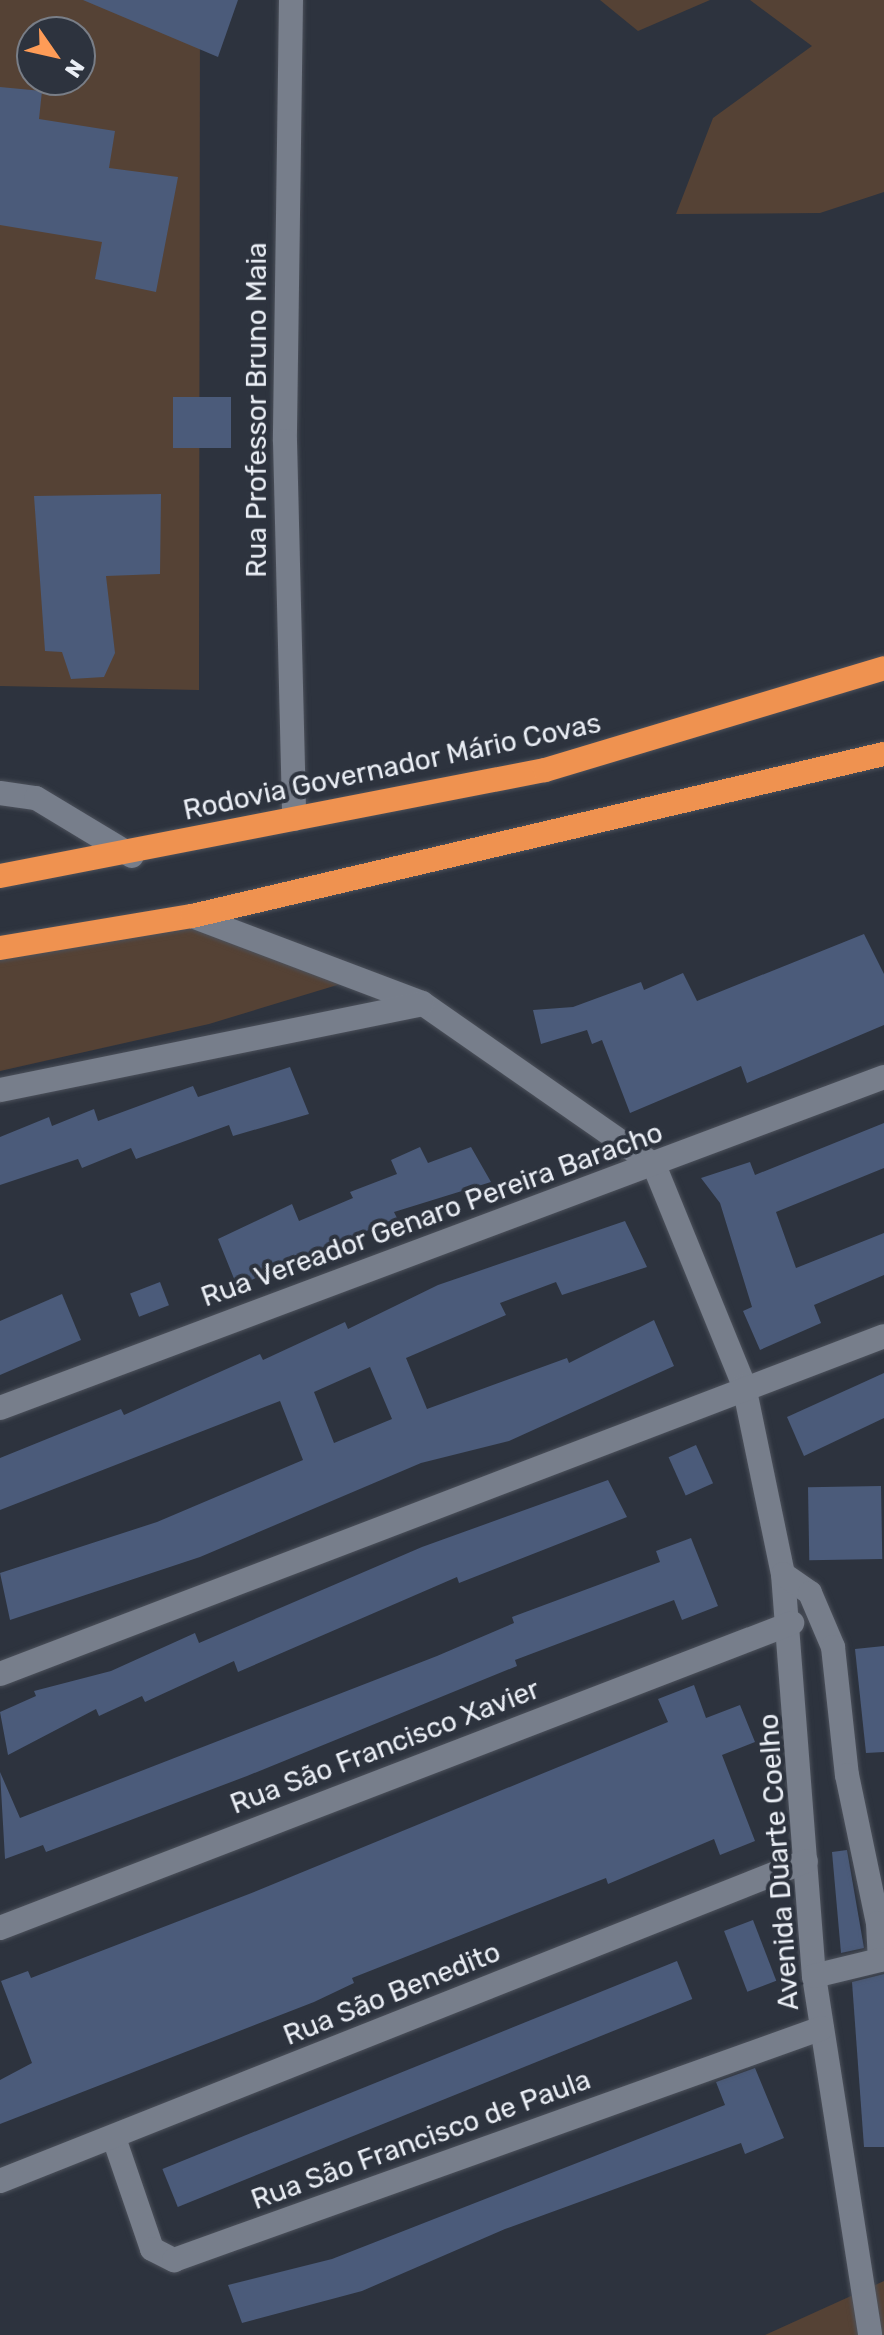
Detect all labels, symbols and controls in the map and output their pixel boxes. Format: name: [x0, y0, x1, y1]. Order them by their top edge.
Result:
north arrow: [16, 16, 96, 96]
text: N: [59, 54, 90, 83]
street label: Rua Professor Bruno Maia: [240, 242, 274, 578]
street label: Rodovia Governador Mário Covas: [180, 706, 604, 828]
street label: Rua Vereador Genaro Pereira Baracho: [196, 1115, 668, 1315]
street label: Rua São Francisco Xavier: [226, 1672, 544, 1822]
street label: Avenida Duarte Coelho: [752, 1713, 806, 2011]
street label: Rua São Benedito: [279, 1935, 505, 2053]
street label: Rua São Francisco de Paula: [247, 2063, 595, 2217]

